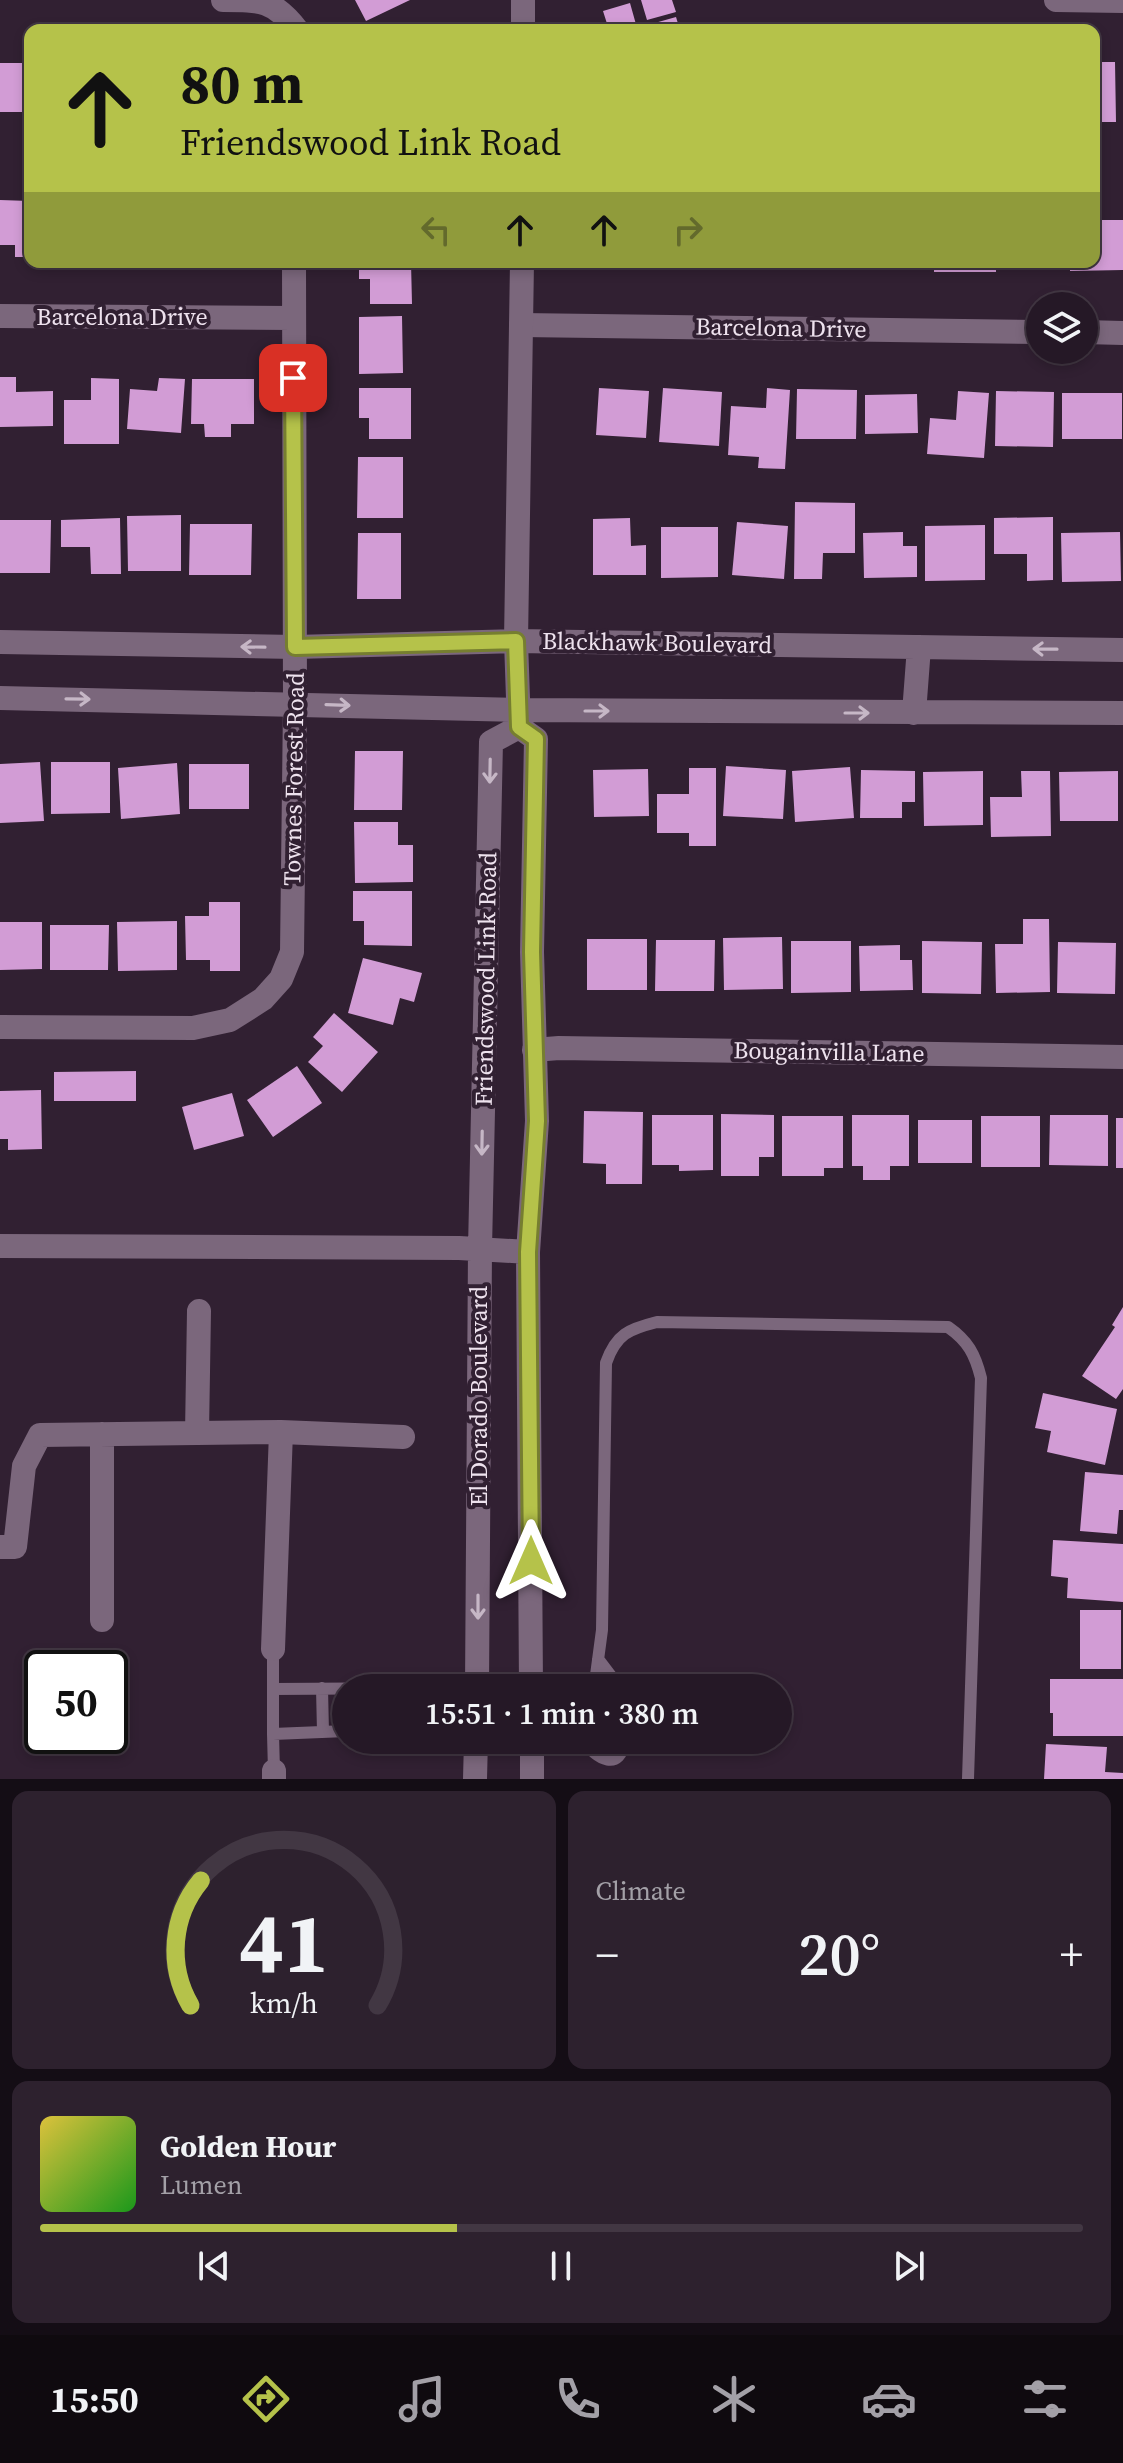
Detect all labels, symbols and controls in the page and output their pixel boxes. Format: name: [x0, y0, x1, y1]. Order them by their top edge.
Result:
text: 80 m: [180, 45, 303, 122]
icon: ahead: [48, 56, 152, 160]
text: Friendswood Link Road: [180, 118, 561, 167]
icon: left: [414, 208, 458, 252]
icon: ahead: [498, 208, 542, 252]
icon: ahead: [582, 208, 626, 252]
icon: right: [666, 208, 710, 252]
map controls: [1026, 292, 1098, 364]
button: layers: [1026, 292, 1098, 364]
street label: Barcelona Drive: [36, 300, 208, 333]
street label: Barcelona Drive: [695, 310, 867, 345]
pin: [259, 344, 327, 412]
icon: arrive: [271, 356, 315, 400]
street label: Blackhawk Boulevard: [542, 624, 773, 661]
one-way arrow: [240, 639, 267, 654]
one-way arrow: [1032, 641, 1059, 656]
street label: Townes Forest Road: [275, 672, 312, 886]
one-way arrow: [64, 692, 91, 707]
one-way arrow: [324, 697, 351, 713]
one-way arrow: [583, 703, 610, 719]
one-way arrow: [843, 705, 870, 721]
one-way arrow: [483, 757, 498, 784]
street label: Friendswood Link Road: [467, 851, 504, 1106]
street label: Bougainvilla Lane: [733, 1033, 925, 1070]
one-way arrow: [475, 1129, 490, 1156]
street label: El Dorado Boulevard: [462, 1285, 495, 1506]
position arrow: [489, 1519, 573, 1603]
one-way arrow: [470, 1593, 486, 1620]
speed limit sign: 50: [24, 1650, 128, 1754]
text: 15:51 · 1 min · 380 m: [425, 1693, 699, 1734]
text: Climate: [596, 1873, 686, 1909]
text: 41: [239, 1886, 329, 2000]
text: 20°: [798, 1913, 880, 1995]
text: −: [596, 1924, 619, 1985]
text: +: [1060, 1924, 1083, 1985]
text: km/h: [250, 1983, 318, 2023]
text: Golden Hour: [160, 2126, 336, 2167]
text: Lumen: [160, 2167, 242, 2203]
icon: previous: [192, 2244, 236, 2288]
icon: pause: [539, 2244, 583, 2288]
icon: next: [887, 2244, 931, 2288]
icon: directions: [238, 2371, 294, 2427]
icon: music: [394, 2371, 450, 2427]
icon: phone: [550, 2371, 606, 2427]
icon: climate: [706, 2371, 762, 2427]
icon: car: [861, 2371, 917, 2427]
icon: filters: [1017, 2371, 1073, 2427]
text: 15:50: [50, 2375, 139, 2424]

